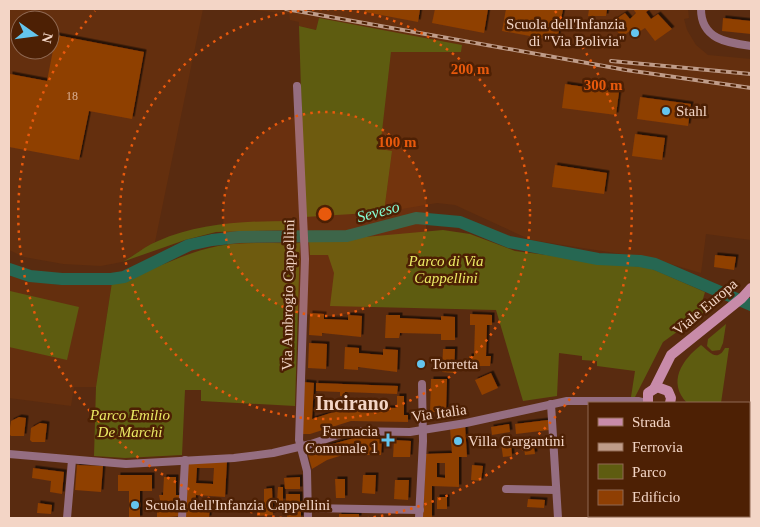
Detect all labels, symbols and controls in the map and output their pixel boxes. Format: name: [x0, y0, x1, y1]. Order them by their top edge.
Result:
north arrow: [10, 10, 60, 60]
place label: Scuola dell'Infanzia di "Via Bolivia": [506, 16, 625, 49]
marker: Scuola dell'Infanzia di "Via Bolivia": [629, 27, 641, 39]
text: N: [39, 31, 56, 45]
text: 200 m: [451, 61, 490, 77]
text: 300 m: [584, 77, 623, 93]
house number: 18: [66, 89, 78, 103]
place label: Stahl: [676, 103, 707, 119]
marker: Stahl: [660, 105, 672, 117]
text: 100 m: [378, 134, 417, 150]
water label: Seveso: [355, 198, 401, 225]
centre of rings: [316, 205, 334, 223]
street label: Via Ambrogio Cappellini: [279, 219, 297, 371]
park label: Parco di Via Cappellini: [408, 253, 484, 286]
street label: Viale Europa: [670, 275, 741, 338]
place label: Torretta: [431, 356, 479, 372]
marker: Torretta: [415, 358, 427, 370]
district label: Incirano: [315, 392, 389, 414]
street label: Via Italia: [410, 401, 468, 425]
legend: [588, 402, 750, 517]
park label: Parco Emilio De Marchi: [89, 407, 170, 440]
text: Strada: [632, 414, 671, 430]
place label: Farmacia Comunale 1: [305, 423, 378, 456]
place label: Villa Gargantini: [468, 433, 565, 449]
marker: Farmacia Comunale 1: [382, 434, 394, 446]
marker: Villa Gargantini: [452, 435, 464, 447]
text: Ferrovia: [632, 439, 683, 455]
text: Parco: [632, 464, 666, 480]
text: Edificio: [632, 489, 680, 505]
place label: Scuola dell'Infanzia Cappellini: [145, 497, 330, 513]
marker: Scuola dell'Infanzia Cappellini: [129, 499, 141, 511]

